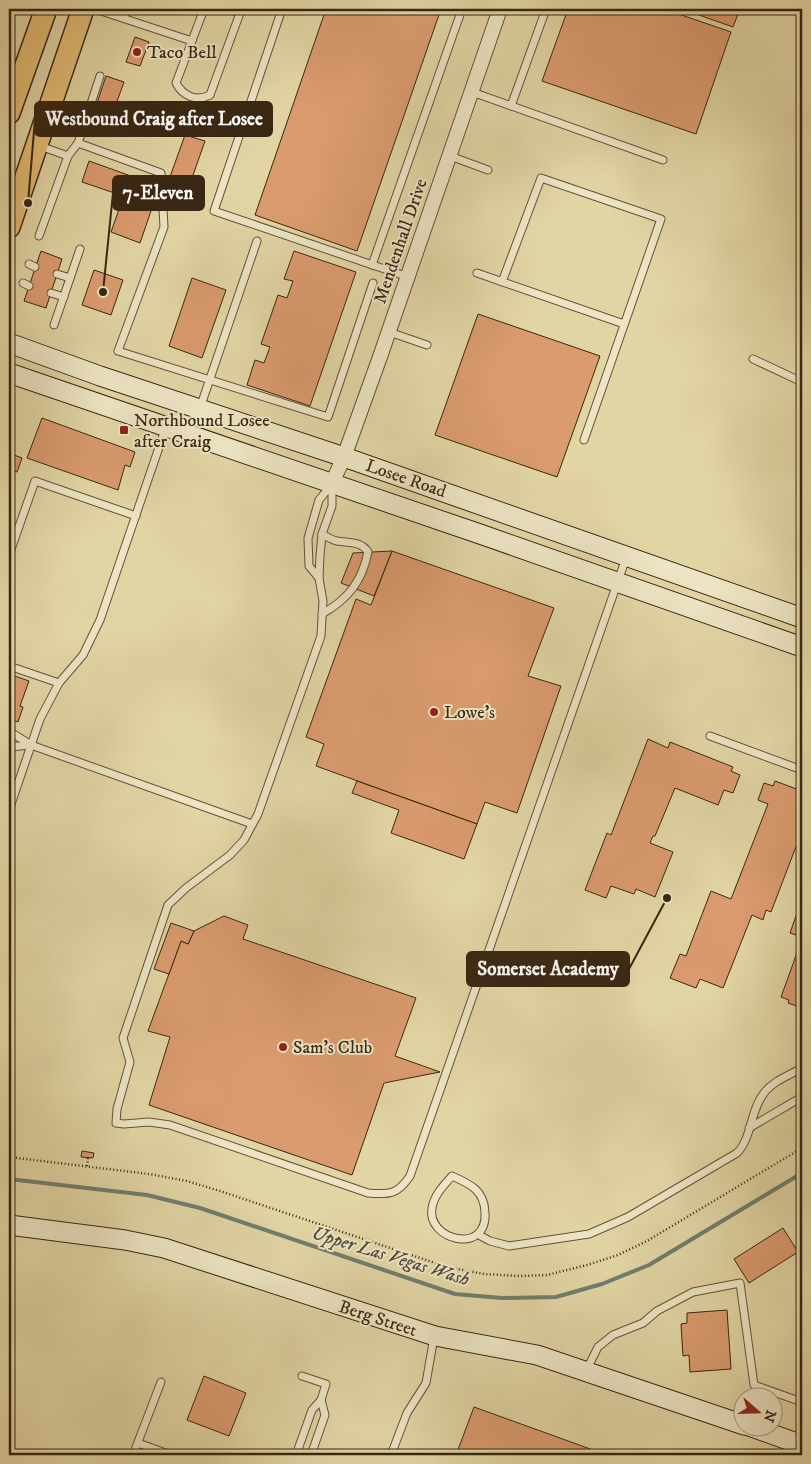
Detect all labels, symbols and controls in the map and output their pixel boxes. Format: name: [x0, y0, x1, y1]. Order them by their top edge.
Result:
place label: Taco Bell: [147, 42, 217, 64]
marker: Taco Bell: [131, 46, 143, 58]
callout: Westbound Craig after Losee: [35, 102, 272, 136]
text: Westbound Craig after Losee: [44, 108, 263, 131]
callout: 7-Eleven: [113, 176, 204, 210]
street label: Mendenhall Drive: [369, 176, 433, 307]
text: 7-Eleven: [123, 182, 194, 205]
place label: Northbound Losee after Craig: [134, 410, 270, 453]
marker: Northbound Losee after Craig: [118, 424, 130, 436]
street label: Losee Road: [362, 455, 449, 503]
place label: Lowe's: [444, 702, 495, 724]
marker: Lowe's: [428, 706, 440, 718]
callout: Somerset Academy: [467, 952, 629, 986]
text: Somerset Academy: [477, 958, 620, 981]
place label: Sam's Club: [293, 1037, 372, 1059]
marker: Sam's Club: [277, 1041, 289, 1053]
water label: Upper Las Vegas Wash: [309, 1222, 472, 1292]
street label: Berg Street: [336, 1296, 420, 1342]
north arrow: [734, 1386, 784, 1436]
text: N: [759, 1408, 780, 1425]

